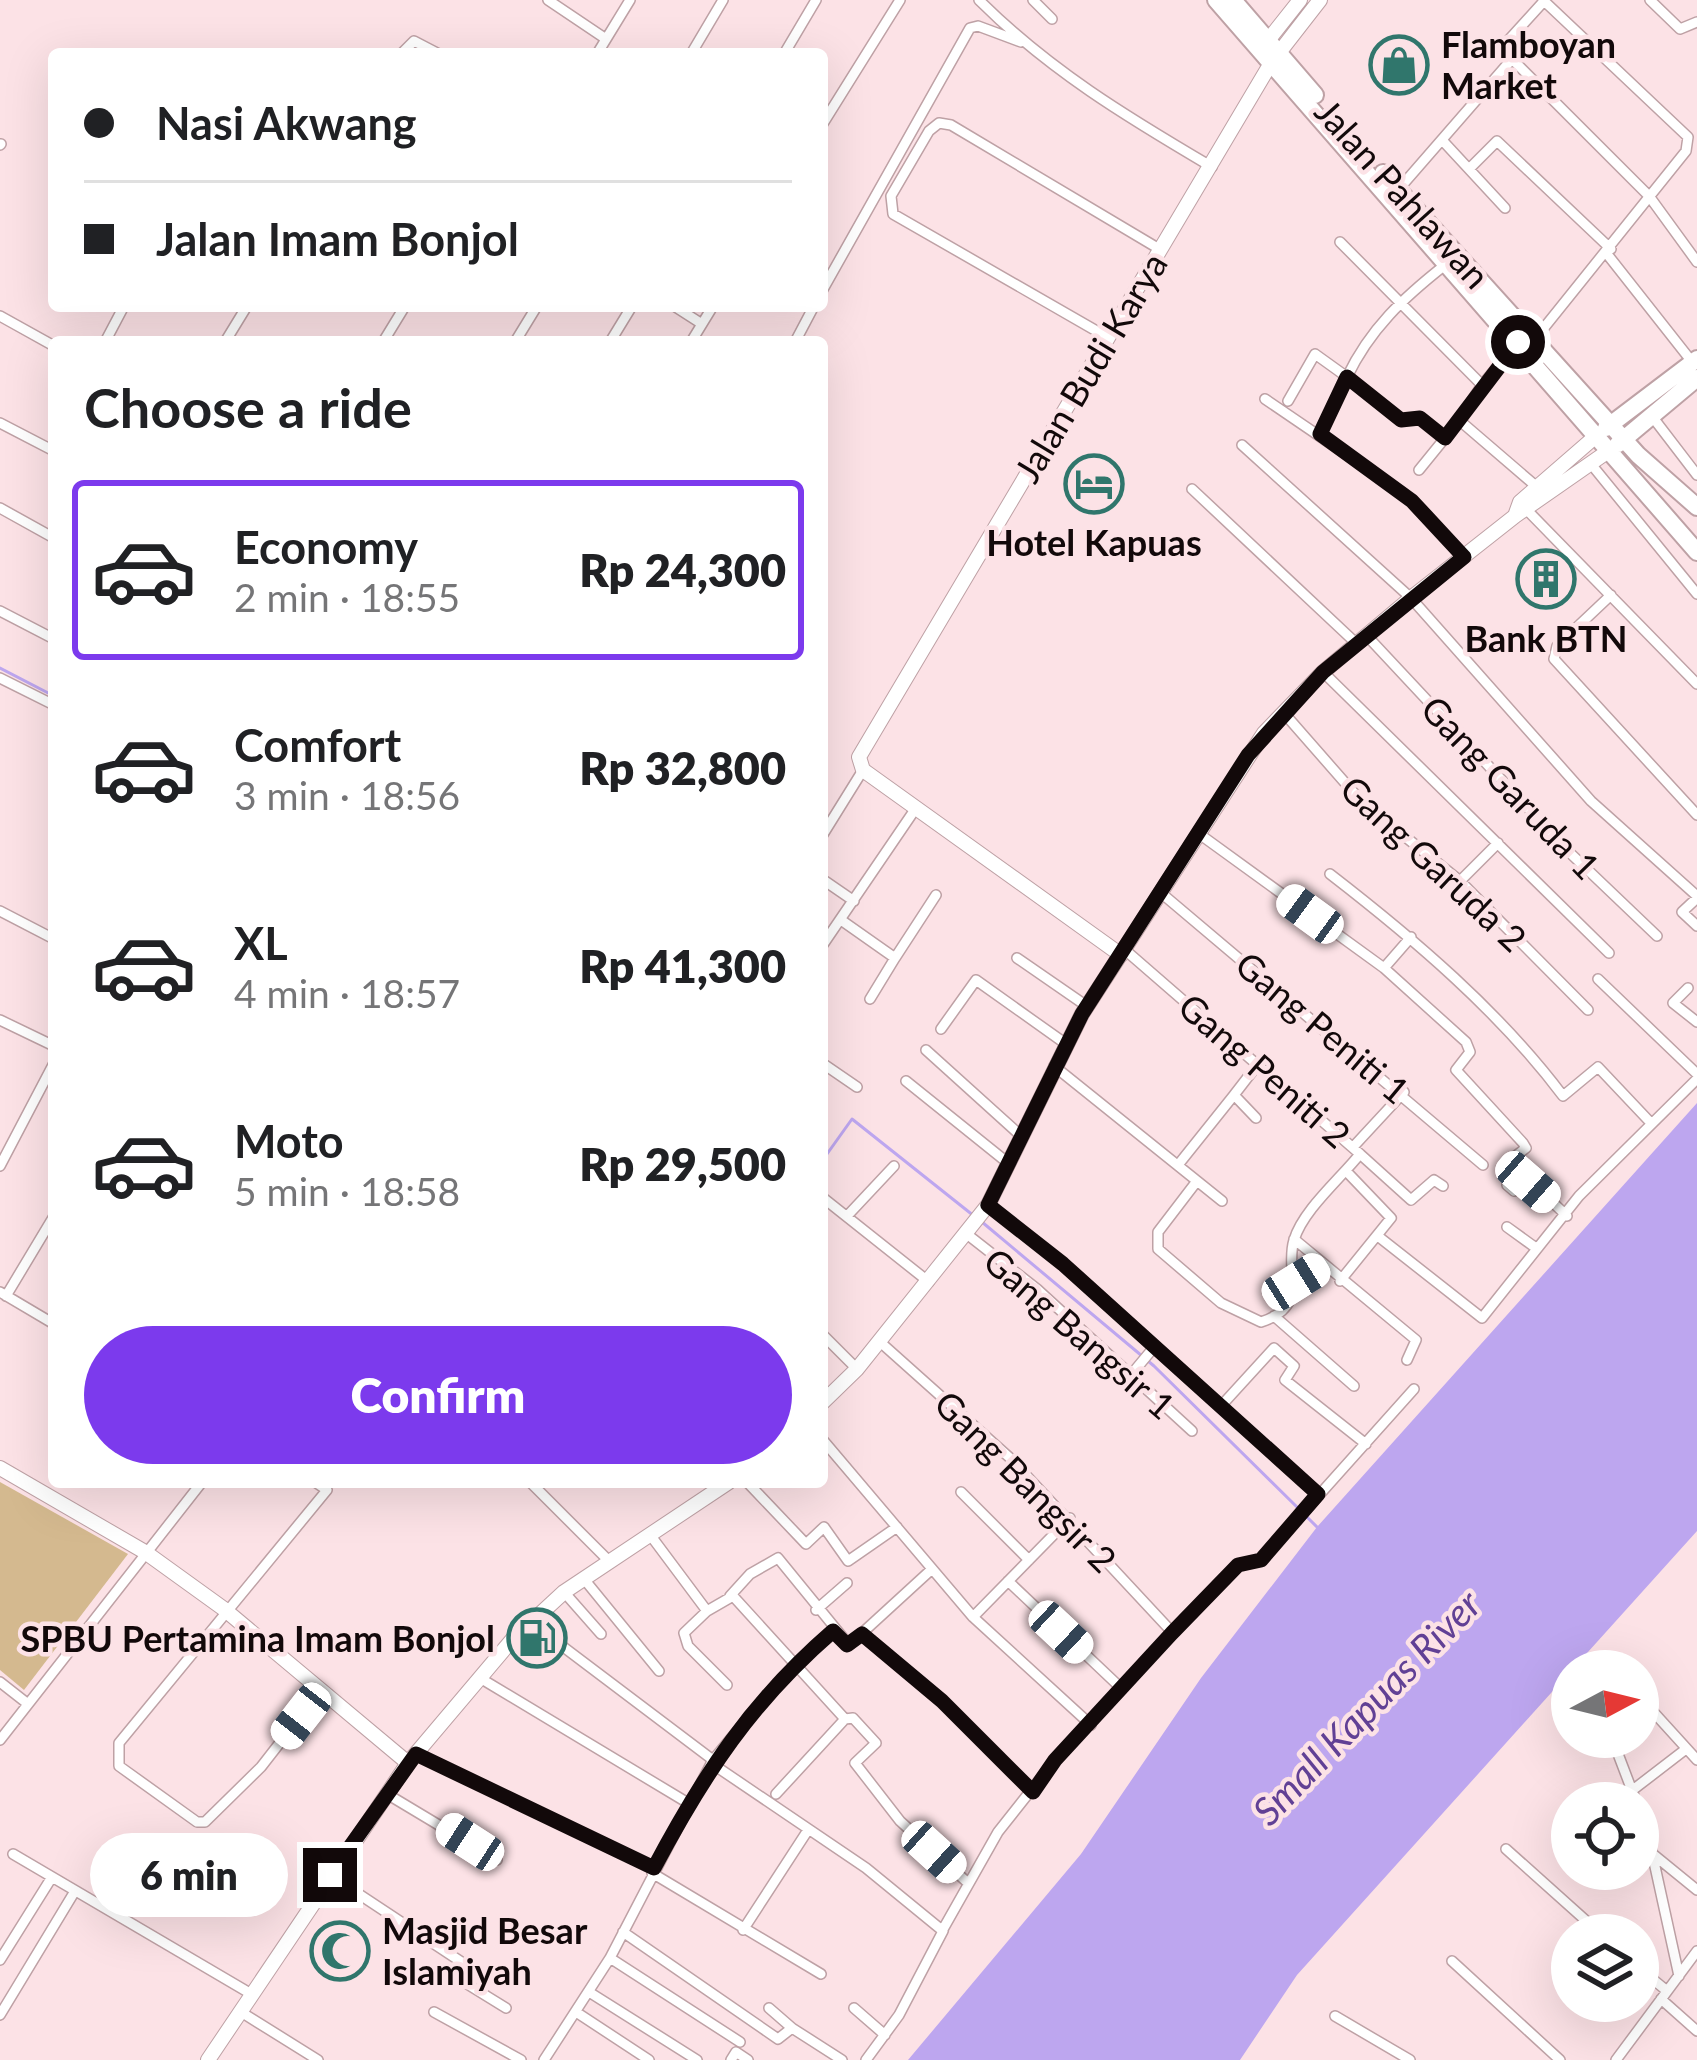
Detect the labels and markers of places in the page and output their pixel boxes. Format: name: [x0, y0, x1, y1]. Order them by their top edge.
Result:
place label: Flamboyan Market: [1441, 22, 1616, 107]
shop icon: Flamboyan Market: [1368, 34, 1430, 96]
hotel icon: Hotel Kapuas: [1063, 453, 1125, 515]
place label: Hotel Kapuas: [986, 520, 1202, 564]
building icon: Bank BTN: [1515, 548, 1577, 610]
place label: Bank BTN: [1465, 616, 1627, 660]
fuel station icon: SPBU Pertamina Imam Bonjol: [506, 1607, 568, 1669]
place label: SPBU Pertamina Imam Bonjol: [20, 1616, 495, 1660]
place label: Masjid Besar Islamiyah: [382, 1908, 588, 1993]
mosque icon: Masjid Besar Islamiyah: [309, 1920, 371, 1982]

